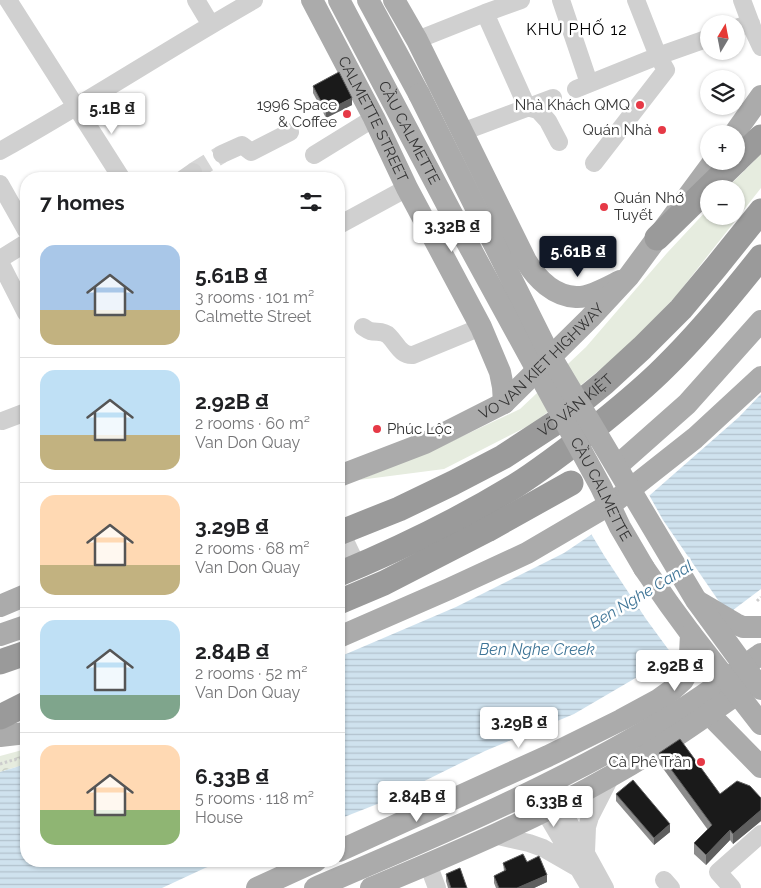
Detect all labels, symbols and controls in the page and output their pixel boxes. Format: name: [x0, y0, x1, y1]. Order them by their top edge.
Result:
north arrow: [700, 15, 745, 60]
map controls: [700, 15, 745, 225]
district label: KHU PHỐ 12: [526, 18, 628, 39]
street label: CALMETTE STREET: [334, 53, 412, 185]
button: layers: [700, 70, 745, 115]
street label: CẦU CALMETTE: [374, 78, 444, 187]
pin: 5.1B ₫: [71, 92, 153, 135]
place label: 1996 Space & Coffee: [257, 96, 337, 131]
place label: Nhà Khách QMQ: [515, 96, 630, 114]
text: 5.1B ₫: [89, 99, 135, 118]
marker: Nhà Khách QMQ: [634, 99, 646, 111]
marker: 1996 Space & Coffee: [341, 108, 353, 120]
place label: Quán Nhà: [583, 121, 652, 139]
marker: Quán Nhà: [656, 124, 668, 136]
button: +: [700, 125, 745, 170]
button: −: [700, 180, 745, 225]
icon: filters: [297, 188, 325, 216]
place label: Quán Nhớ Tuyết: [614, 189, 684, 224]
text: 7 homes: [40, 190, 125, 215]
marker: Quán Nhớ Tuyết: [598, 201, 610, 213]
pin: 3.32B ₫: [406, 210, 498, 253]
text: 3.32B ₫: [424, 217, 480, 236]
pin: 5.61B ₫: [532, 236, 624, 278]
text: 5.61B ₫: [550, 242, 606, 261]
text: 5.61B ₫: [195, 263, 267, 288]
icon: home: [80, 265, 140, 325]
text: 3 rooms · 101 m²: [195, 288, 314, 307]
street label: VO VAN KIET HIGHWAY: [476, 299, 608, 423]
text: Calmette Street: [195, 307, 311, 326]
street label: VÕ VĂN KIỆT: [535, 370, 617, 441]
text: 2.92B ₫: [195, 389, 269, 414]
icon: home: [80, 390, 140, 450]
text: 2 rooms · 60 m²: [195, 414, 310, 433]
place label: Phúc Lộc: [387, 420, 452, 438]
marker: Phúc Lộc: [371, 423, 383, 435]
text: Van Don Quay: [195, 433, 300, 452]
street label: CẦU CALMETTE: [567, 434, 635, 544]
text: 3.29B ₫: [195, 514, 269, 539]
icon: home: [80, 515, 140, 575]
text: 2 rooms · 68 m²: [195, 539, 310, 558]
water label: Ben Nghe Canal: [586, 556, 696, 633]
text: Van Don Quay: [195, 558, 300, 577]
text: 2.84B ₫: [195, 639, 269, 664]
icon: home: [80, 640, 140, 700]
water label: Ben Nghe Creek: [479, 640, 595, 659]
pin: 2.92B ₫: [629, 650, 721, 692]
text: 2.92B ₫: [647, 656, 703, 675]
text: 2 rooms · 52 m²: [195, 664, 307, 683]
text: Van Don Quay: [195, 683, 300, 702]
pin: 3.29B ₫: [473, 706, 565, 749]
text: 3.29B ₫: [491, 713, 547, 732]
place label: Cà Phê Trần: [608, 753, 691, 771]
marker: Cà Phê Trần: [695, 756, 707, 768]
text: 6.33B ₫: [195, 764, 269, 789]
icon: home: [80, 765, 140, 825]
pin: 2.84B ₫: [371, 780, 463, 823]
pin: 6.33B ₫: [508, 786, 600, 828]
text: 2.84B ₫: [389, 787, 445, 806]
text: 5 rooms · 118 m²: [195, 789, 314, 808]
text: 6.33B ₫: [526, 792, 582, 811]
text: House: [195, 808, 243, 827]

